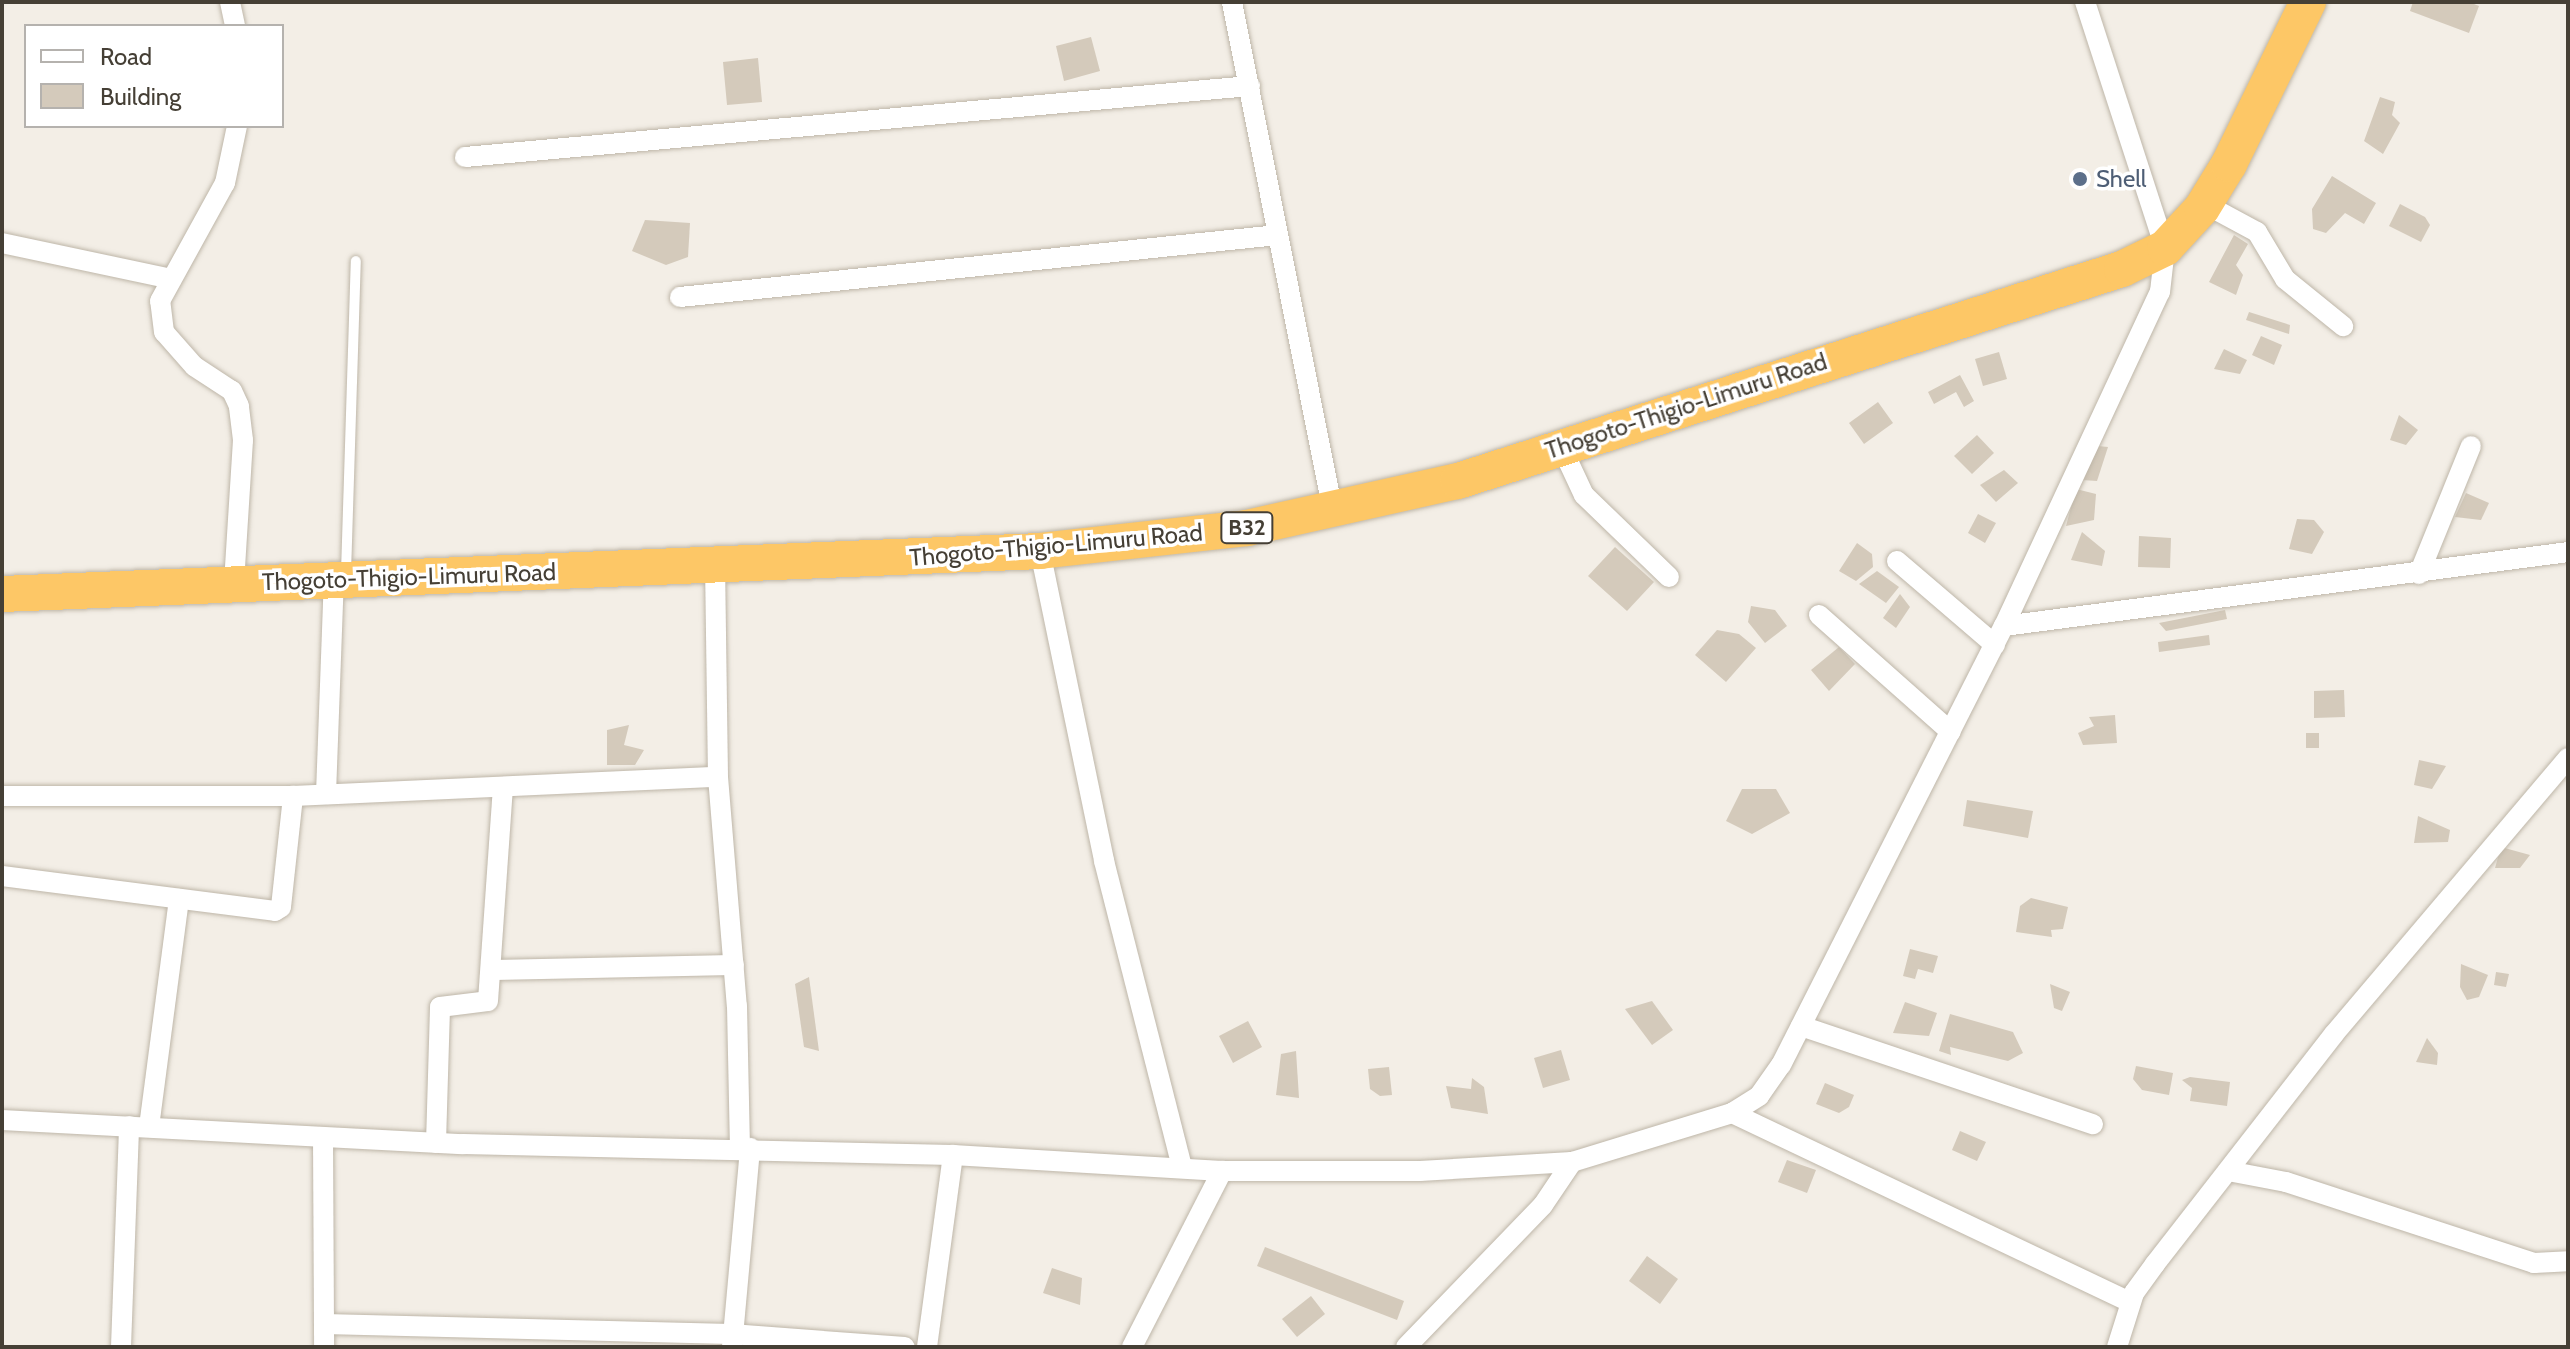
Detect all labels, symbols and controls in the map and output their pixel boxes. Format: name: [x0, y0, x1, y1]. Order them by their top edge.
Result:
legend: [24, 24, 284, 128]
text: Road: [100, 42, 152, 71]
text: Building: [100, 82, 181, 111]
place label: Shell: [2096, 165, 2146, 193]
marker: Shell: [2071, 170, 2089, 188]
street label: Thogoto-Thigio-Limuru Road: [1542, 347, 1830, 465]
road number: B32: [1219, 510, 1275, 546]
street label: Thogoto-Thigio-Limuru Road: [908, 518, 1204, 572]
street label: Thogoto-Thigio-Limuru Road: [261, 557, 557, 597]

